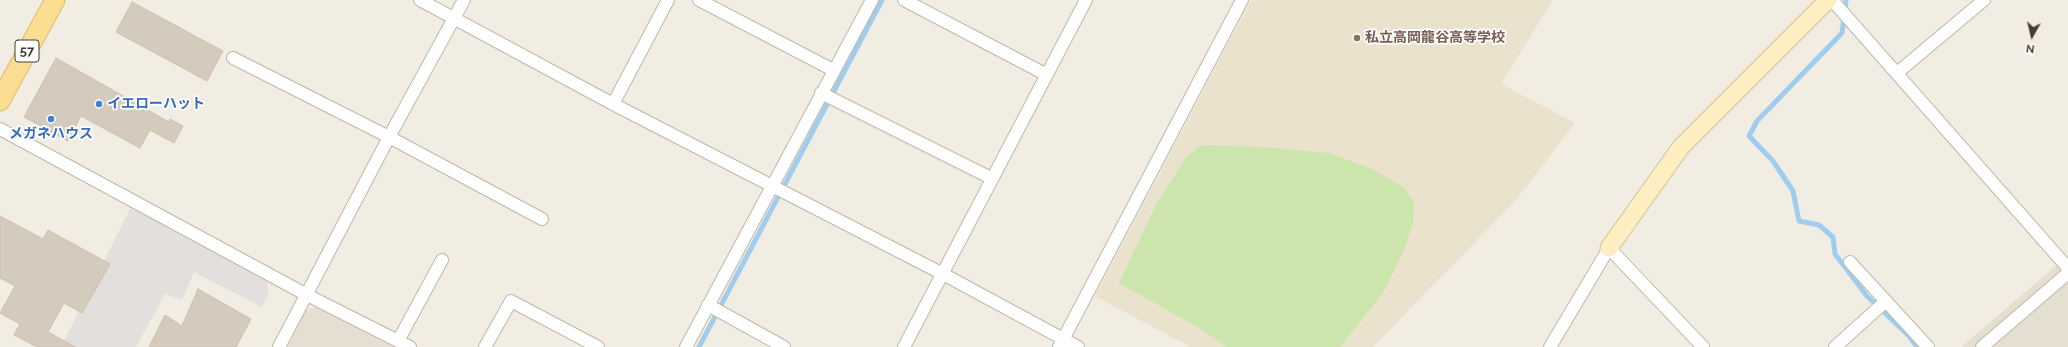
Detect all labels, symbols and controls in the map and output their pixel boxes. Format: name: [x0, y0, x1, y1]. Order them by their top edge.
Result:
north arrow: [2012, 16, 2052, 56]
place label: 私立高岡龍谷高等学校: [1365, 30, 1505, 46]
marker: 私立高岡龍谷高等学校: [1352, 33, 1362, 43]
road number: 57: [15, 40, 39, 62]
text: N: [2025, 41, 2035, 55]
place label: イエローハット: [107, 96, 205, 112]
marker: イエローハット: [94, 99, 104, 109]
marker: メガネハウス: [46, 114, 56, 124]
place label: メガネハウス: [9, 126, 93, 142]

